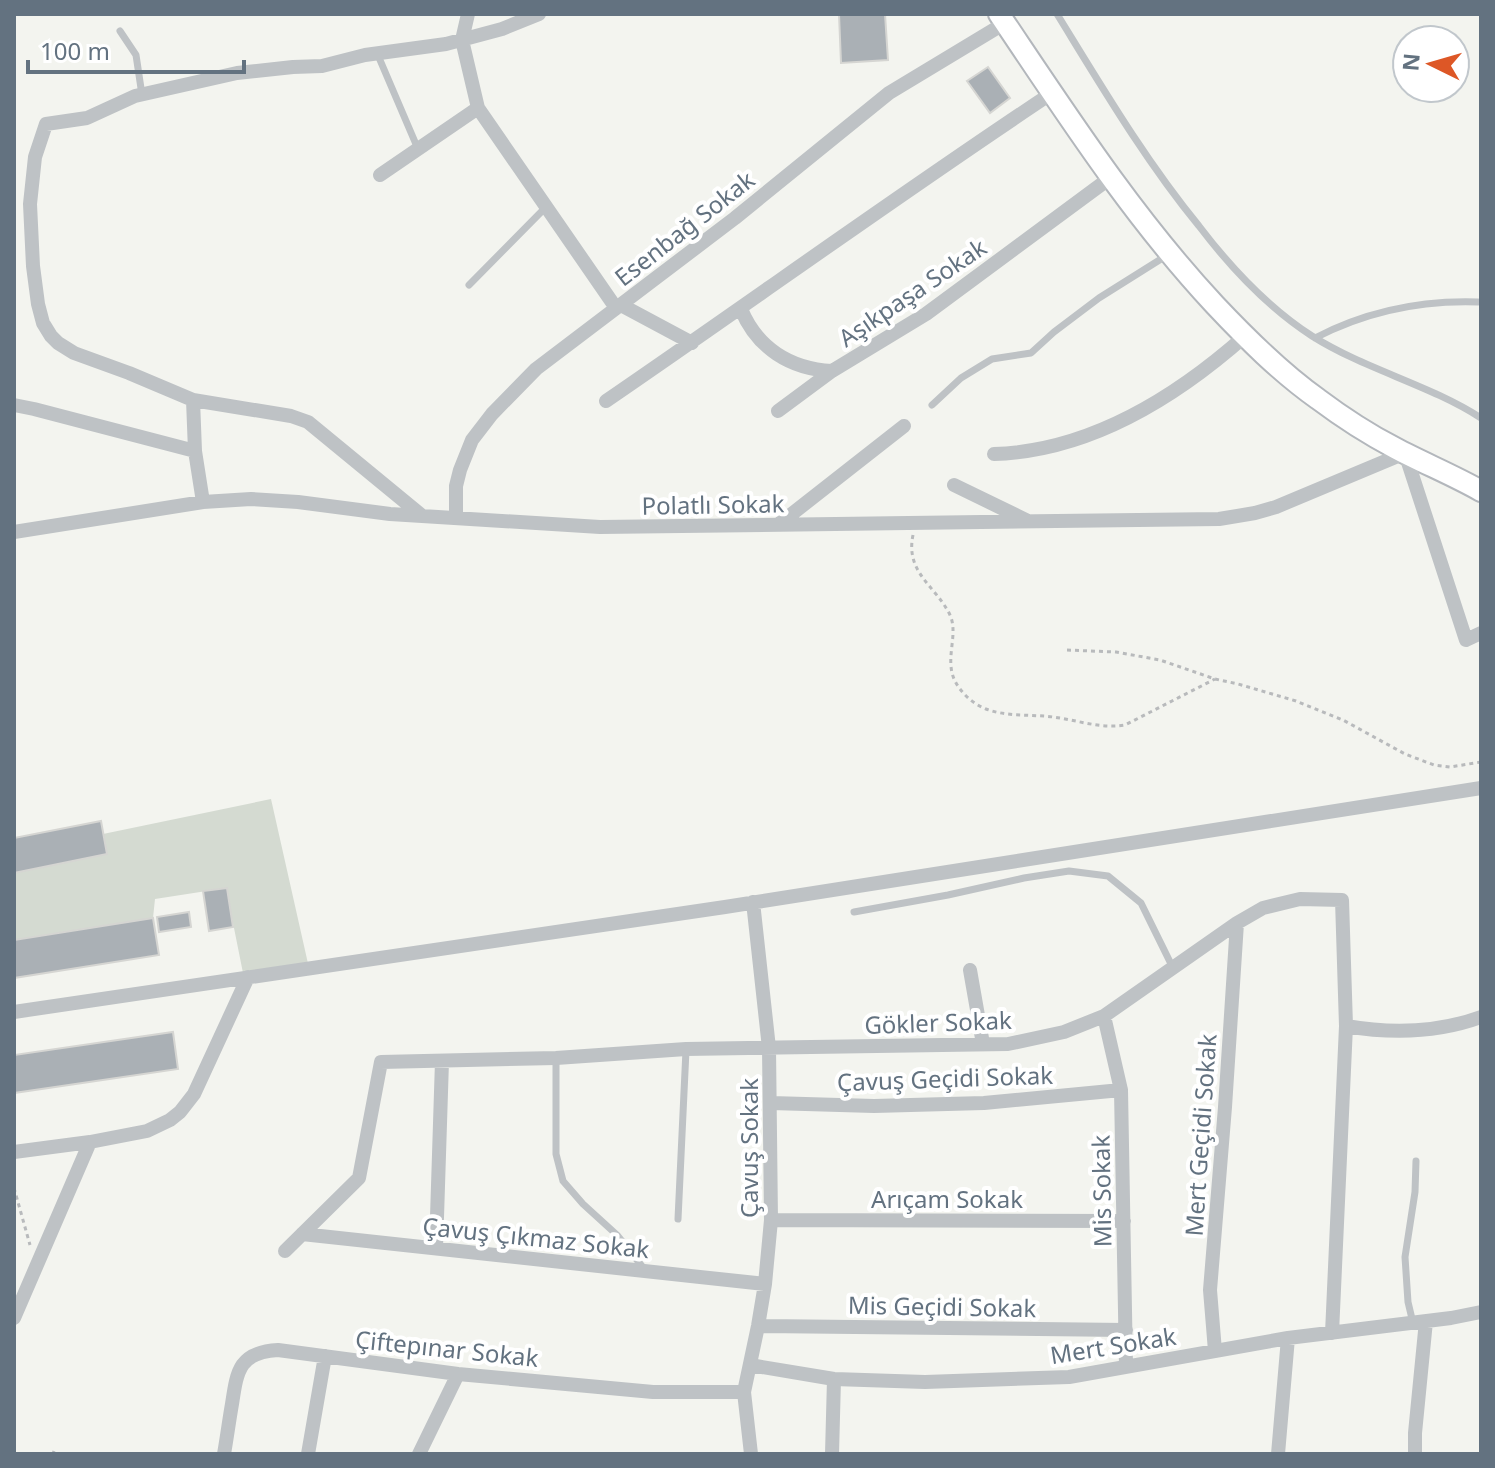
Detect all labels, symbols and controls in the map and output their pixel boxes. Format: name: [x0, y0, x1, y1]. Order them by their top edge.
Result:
scale bar: [28, 24, 244, 74]
north arrow: [1391, 24, 1471, 104]
text: 100 m: [40, 34, 110, 67]
text: N: [1394, 52, 1426, 72]
street label: Esenbağ Sokak: [607, 163, 761, 293]
street label: Aşıkpaşa Sokak: [831, 230, 993, 354]
street label: Polatlı Sokak: [641, 486, 785, 522]
street label: Gökler Sokak: [864, 1003, 1012, 1041]
street label: Mert Geçidi Sokak: [1176, 1033, 1224, 1237]
street label: Çavuş Geçidi Sokak: [836, 1058, 1054, 1098]
street label: Çavuş Sokak: [732, 1078, 765, 1218]
street label: Mis Sokak: [1084, 1134, 1118, 1248]
street label: Arıçam Sokak: [871, 1182, 1023, 1215]
street label: Çavuş Çıkmaz Sokak: [421, 1209, 651, 1265]
street label: Mis Geçidi Sokak: [848, 1288, 1037, 1324]
street label: Mert Sokak: [1048, 1319, 1178, 1371]
street label: Çiftepınar Sokak: [354, 1322, 540, 1374]

